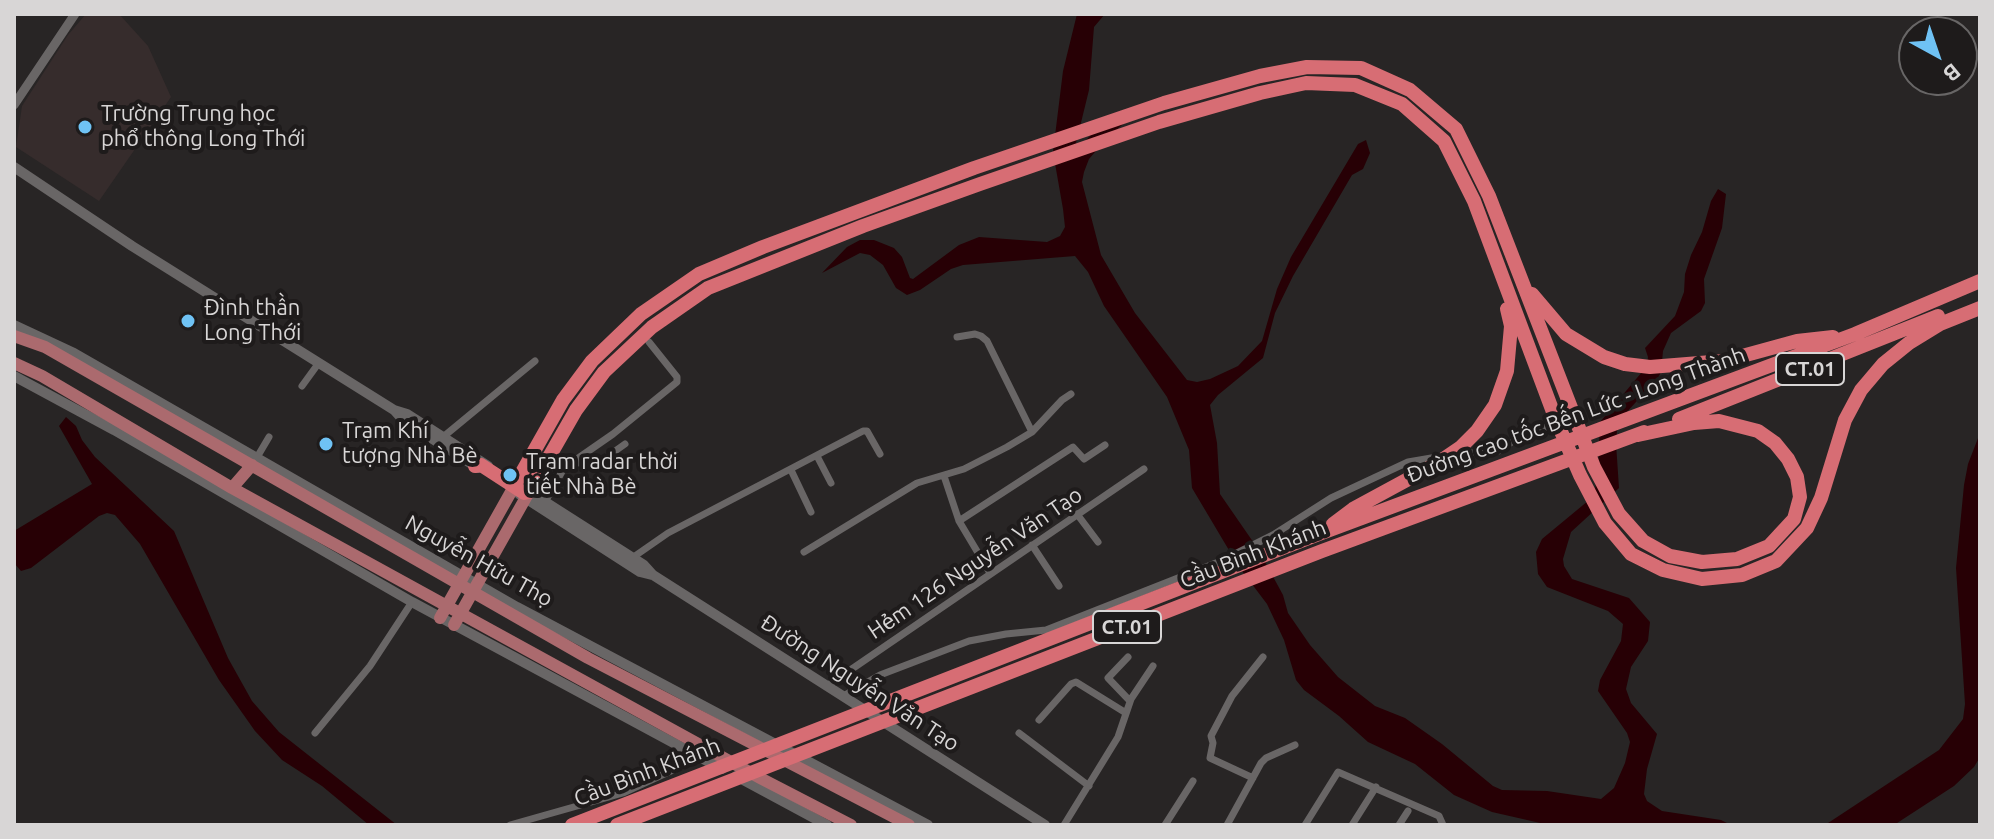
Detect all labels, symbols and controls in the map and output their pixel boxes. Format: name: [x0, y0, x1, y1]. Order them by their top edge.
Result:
north arrow: [1898, 16, 1978, 96]
text: B: [1939, 59, 1966, 88]
place label: Trường Trung học phổ thông Long Thới: [101, 101, 305, 152]
marker: Trường Trung học phổ thông Long Thới: [76, 118, 94, 136]
place label: Đình thần Long Thới: [204, 295, 301, 346]
marker: Đình thần Long Thới: [179, 312, 197, 330]
street label: Đường cao tốc Bến Lức - Long Thành: [1403, 341, 1749, 489]
road number: CT.01: [1776, 353, 1844, 385]
place label: Trạm Khí tượng Nhà Bè: [342, 418, 478, 470]
marker: Trạm Khí tượng Nhà Bè: [317, 435, 335, 453]
place label: Trạm radar thời tiết Nhà Bè: [526, 449, 678, 500]
marker: Trạm radar thời tiết Nhà Bè: [501, 466, 519, 484]
street label: Hẻm 126 Nguyễn Văn Tạo: [863, 481, 1087, 645]
street label: Nguyễn Hữu Thọ: [401, 510, 557, 612]
street label: Cầu Bình Khánh: [1176, 514, 1330, 594]
street label: Đường Nguyễn Văn Tạo: [756, 609, 964, 757]
road number: CT.01: [1093, 611, 1161, 643]
street label: Cầu Bình Khánh: [570, 732, 724, 812]

